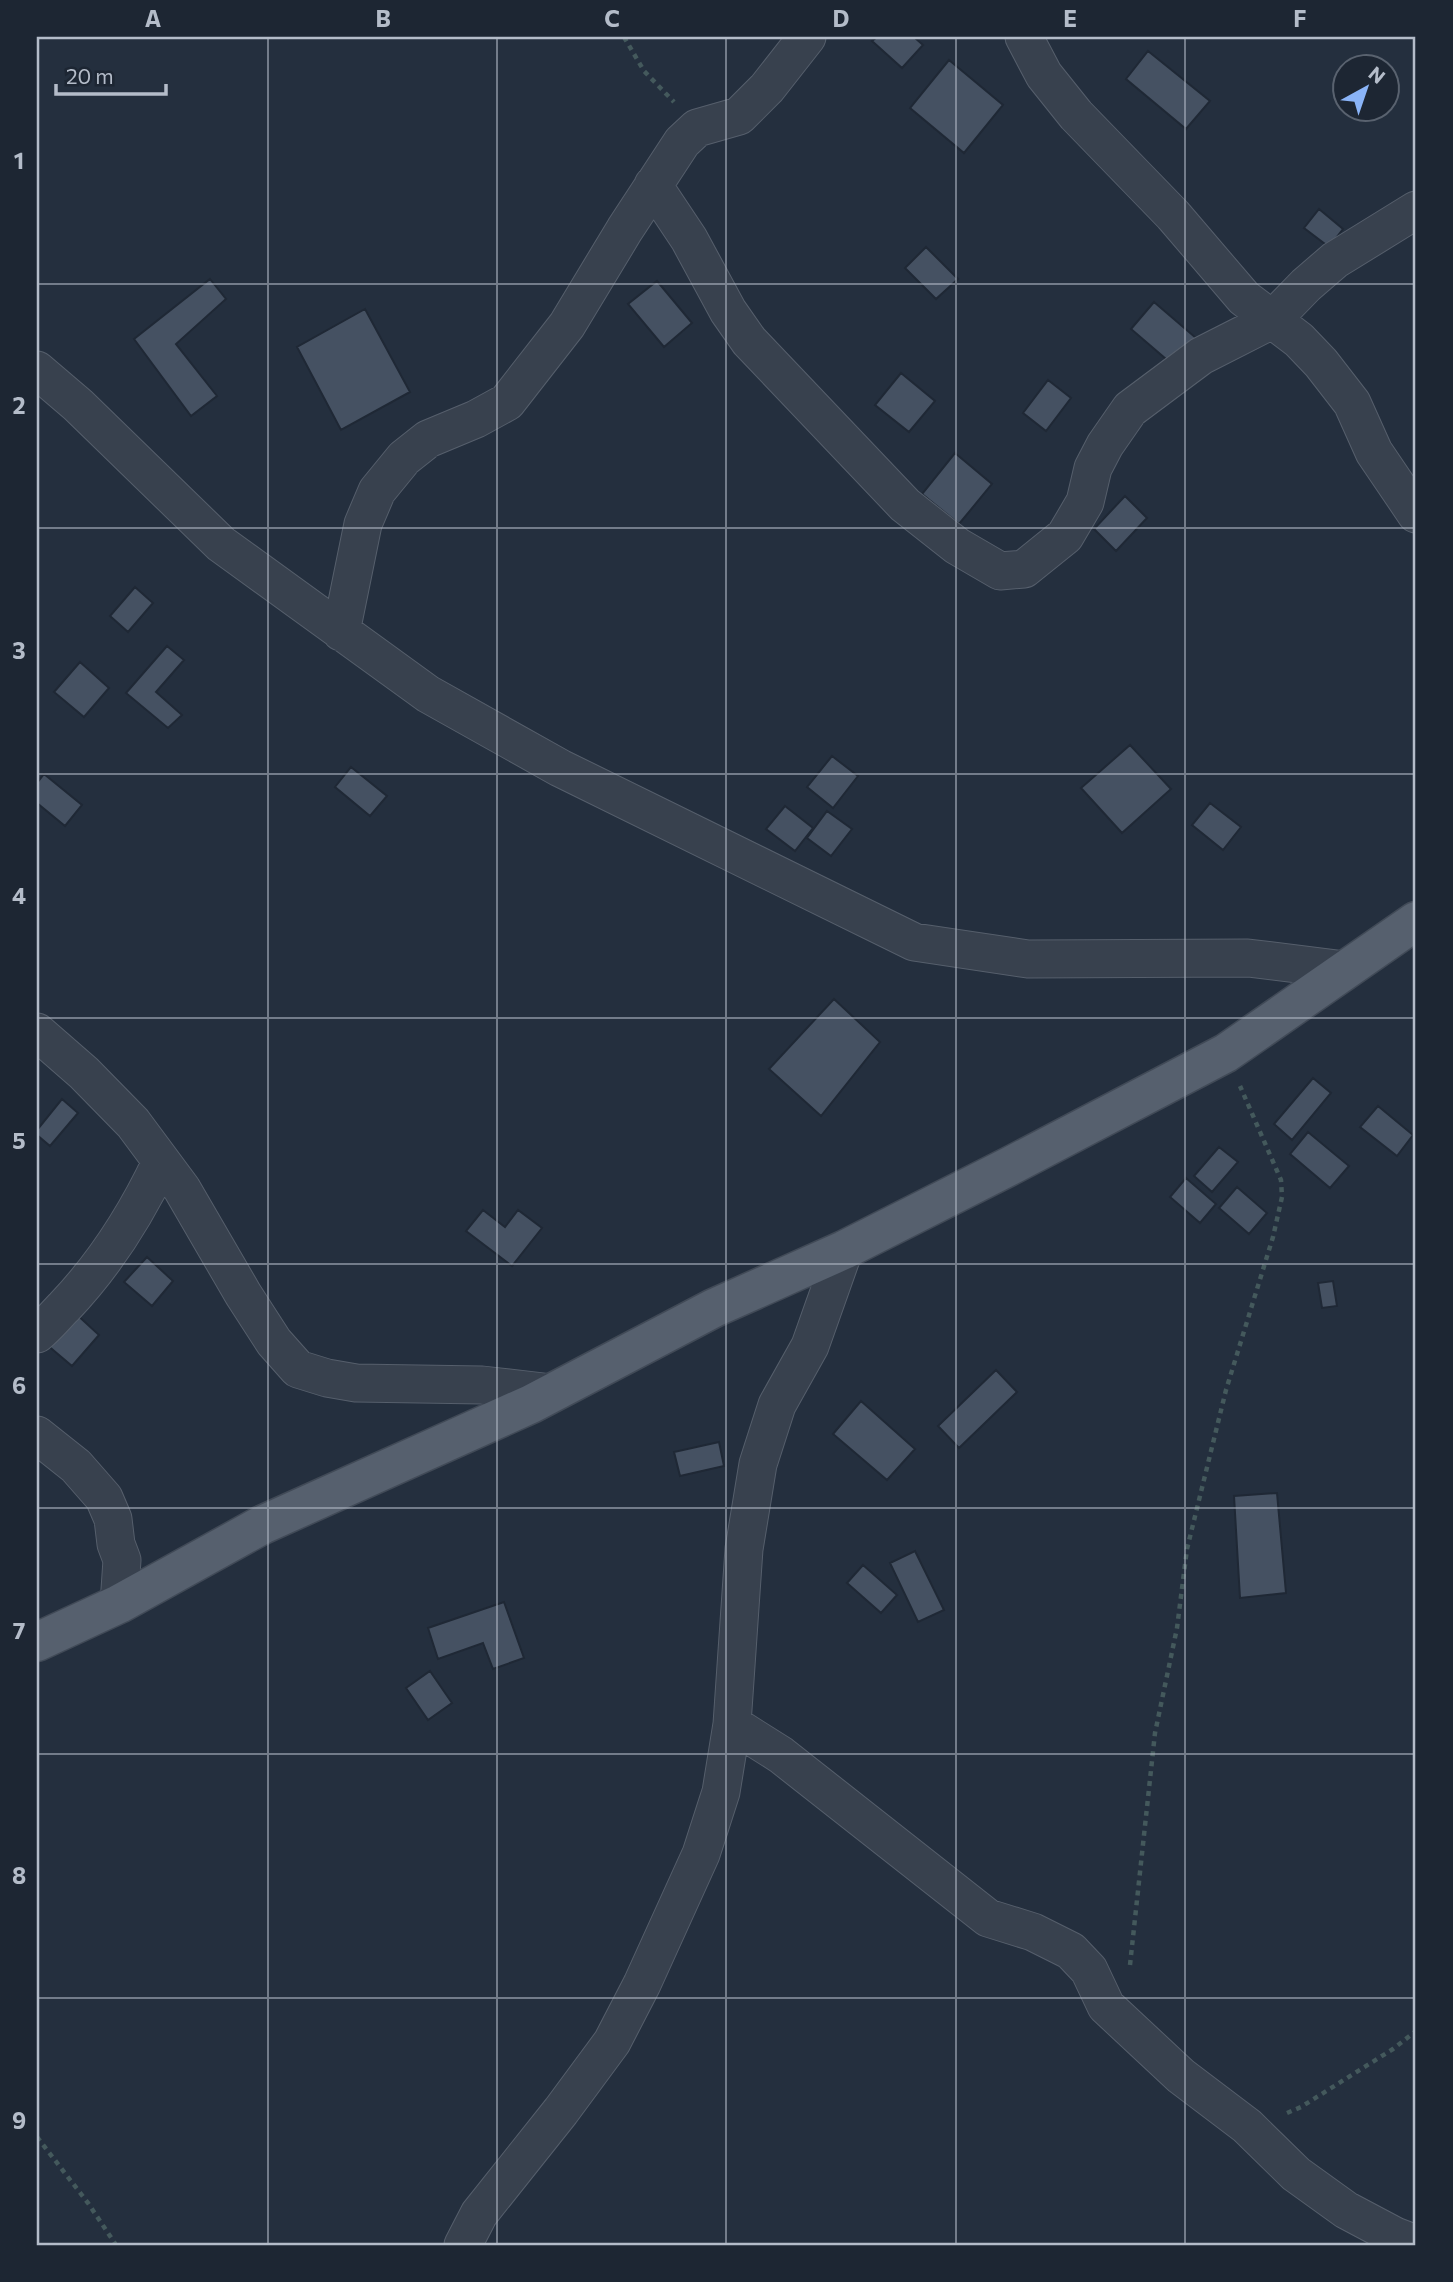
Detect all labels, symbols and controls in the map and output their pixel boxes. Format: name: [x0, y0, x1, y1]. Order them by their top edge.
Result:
text: A: [145, 4, 162, 32]
text: B: [375, 4, 391, 32]
text: C: [604, 4, 620, 32]
text: D: [833, 4, 850, 32]
text: E: [1063, 4, 1077, 32]
text: F: [1293, 4, 1307, 32]
scale bar: [56, 52, 166, 96]
north arrow: [1330, 52, 1400, 122]
text: N: [1364, 61, 1390, 88]
text: 20 m: [66, 63, 114, 88]
text: 1: [14, 146, 24, 174]
text: 2: [12, 391, 26, 419]
text: 3: [12, 636, 26, 664]
text: 4: [12, 881, 26, 909]
text: 5: [12, 1126, 26, 1154]
text: 6: [12, 1371, 26, 1399]
text: 7: [13, 1616, 25, 1644]
text: 8: [12, 1861, 26, 1889]
text: 9: [12, 2106, 26, 2134]

